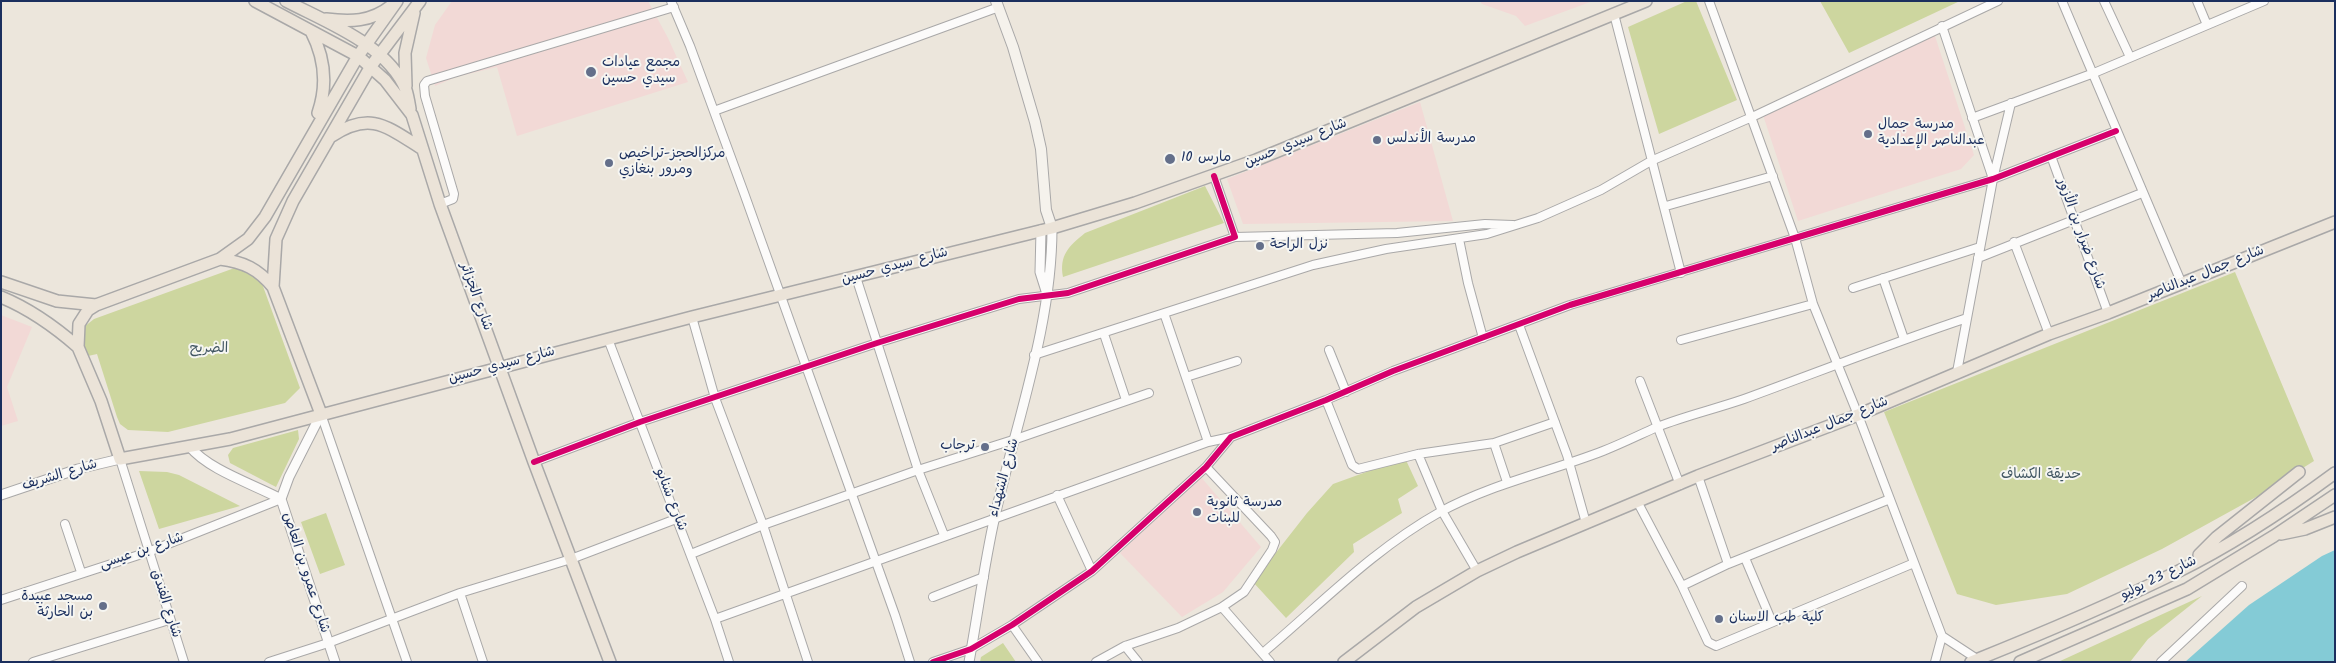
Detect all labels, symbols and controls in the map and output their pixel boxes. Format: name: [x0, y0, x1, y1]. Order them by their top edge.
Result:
place label: مجمع عيادات سيدي حسين: [602, 56, 680, 88]
marker: مجمع عيادات سيدي حسين: [584, 65, 598, 79]
street label: شارع سيدي حسين: [1242, 116, 1350, 172]
place label: مدرسة جمال عبدالناصر الإعدادية: [1878, 118, 1985, 150]
marker: مدرسة جمال عبدالناصر الإعدادية: [1862, 128, 1874, 140]
place label: مدرسة الأندلس: [1387, 132, 1476, 148]
marker: مدرسة الأندلس: [1371, 134, 1383, 146]
place label: مركزالحجز-تراخيص ومرور بنغازي: [619, 147, 725, 180]
place label: 10 مارس: [1181, 151, 1231, 167]
marker: 10 مارس: [1163, 152, 1177, 166]
marker: مركزالحجز-تراخيص ومرور بنغازي: [603, 157, 615, 169]
street label: شارع ضرار بن الأزور: [2052, 176, 2108, 292]
place label: نزل الراحة: [1270, 238, 1328, 254]
marker: نزل الراحة: [1254, 240, 1266, 252]
street label: شارع جمال عبدالناصر: [2145, 243, 2267, 305]
street label: شارع سيدي حسين: [840, 245, 950, 289]
street label: شارع الجزائر: [455, 261, 495, 333]
park label: الضريح: [190, 342, 228, 358]
street label: شارع سيدي حسين: [447, 344, 557, 388]
street label: شارع جمال عبدالناصر: [1769, 394, 1891, 456]
street label: شارع الشهداء: [986, 437, 1024, 519]
place label: ترجاب: [940, 439, 975, 455]
marker: ترجاب: [979, 441, 991, 453]
street label: شارع الشريف: [20, 457, 100, 495]
street label: شارع شنابو: [650, 467, 690, 533]
park label: حديقة الكشاف: [2001, 468, 2081, 484]
place label: مدرسة ثانوية للبنات: [1207, 496, 1282, 528]
marker: مدرسة ثانوية للبنات: [1191, 506, 1203, 518]
street label: شارع عمرو بن العاص: [278, 511, 332, 635]
street label: شارع بن عيسى: [98, 530, 186, 574]
street label: شارع 23 يوليو: [2118, 553, 2200, 605]
street label: شارع الفندق: [146, 568, 184, 640]
place label: مسجد عبيدة بن الحارثة: [21, 590, 93, 622]
marker: مسجد عبيدة بن الحارثة: [97, 600, 109, 612]
place label: كلية طب الاسنان: [1729, 611, 1824, 627]
marker: كلية طب الاسنان: [1713, 613, 1725, 625]

